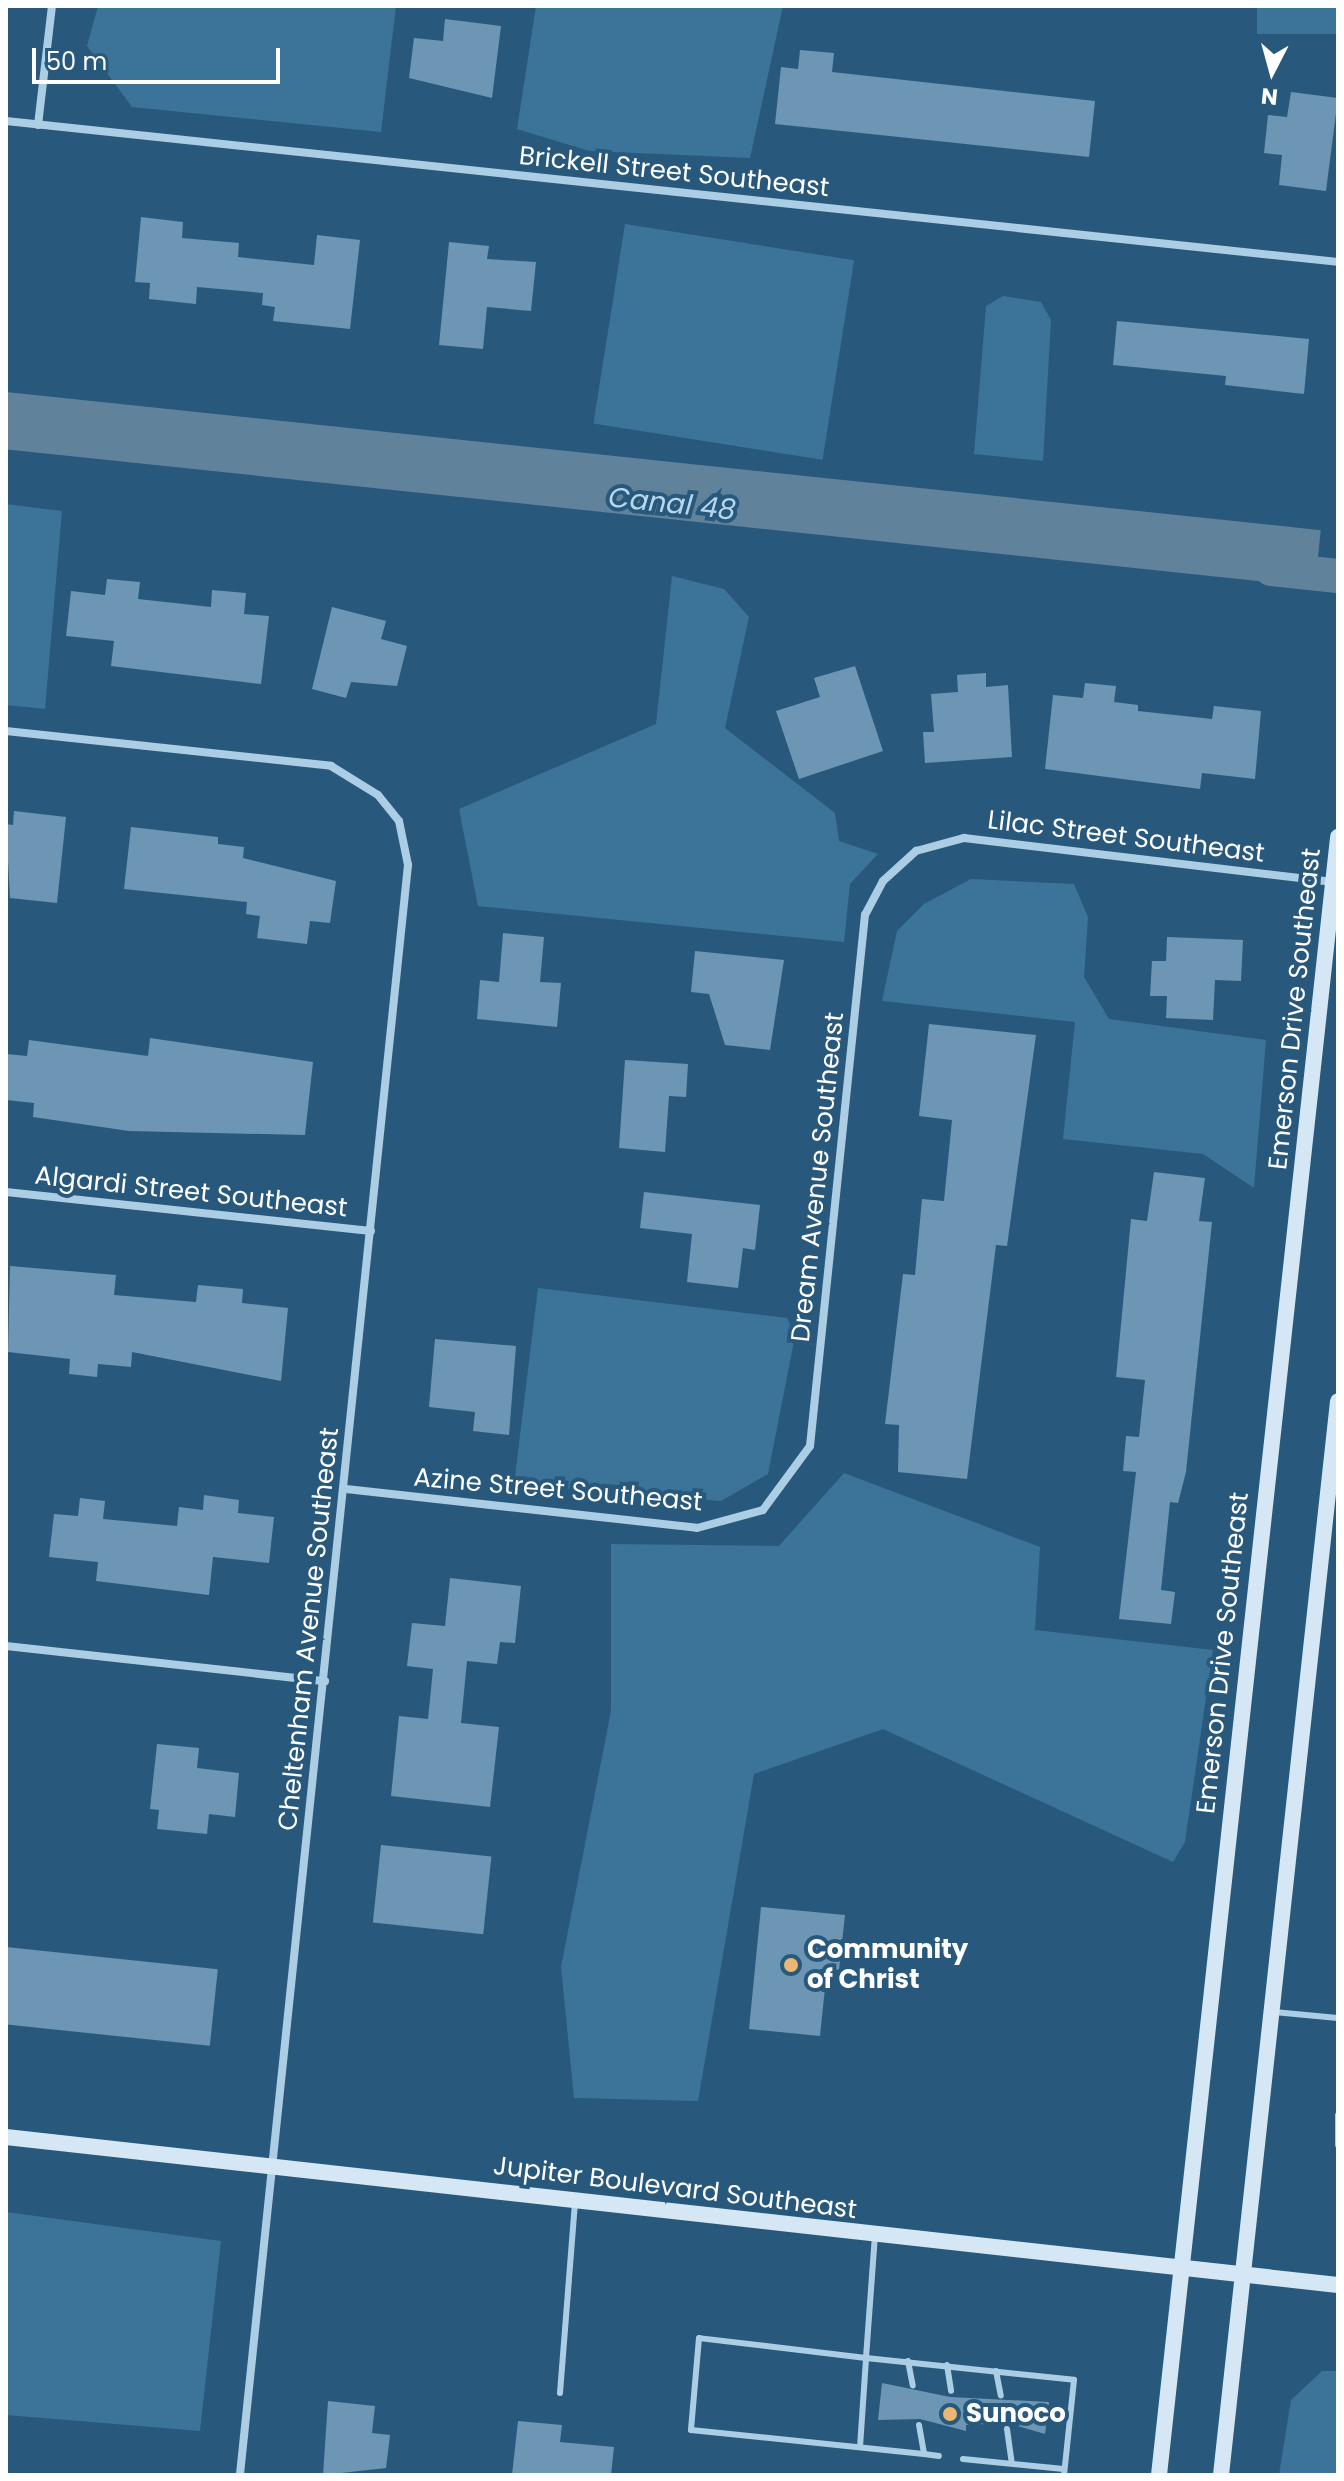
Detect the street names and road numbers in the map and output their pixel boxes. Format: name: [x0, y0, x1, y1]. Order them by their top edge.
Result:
street label: Brickell Street Southeast: [517, 140, 831, 204]
street label: Lilac Street Southeast: [986, 805, 1266, 869]
street label: Emerson Drive Southeast: [1263, 847, 1327, 1171]
street label: Dream Avenue Southeast: [785, 1011, 851, 1343]
street label: Algardi Street Southeast: [33, 1160, 349, 1224]
street label: Cheltenham Avenue Southeast: [272, 1426, 346, 1832]
street label: Azine Street Southeast: [412, 1462, 704, 1518]
street label: Emerson Drive Southeast: [1191, 1491, 1255, 1815]
street label: Jupiter Boulevard Southeast: [491, 2150, 859, 2226]

